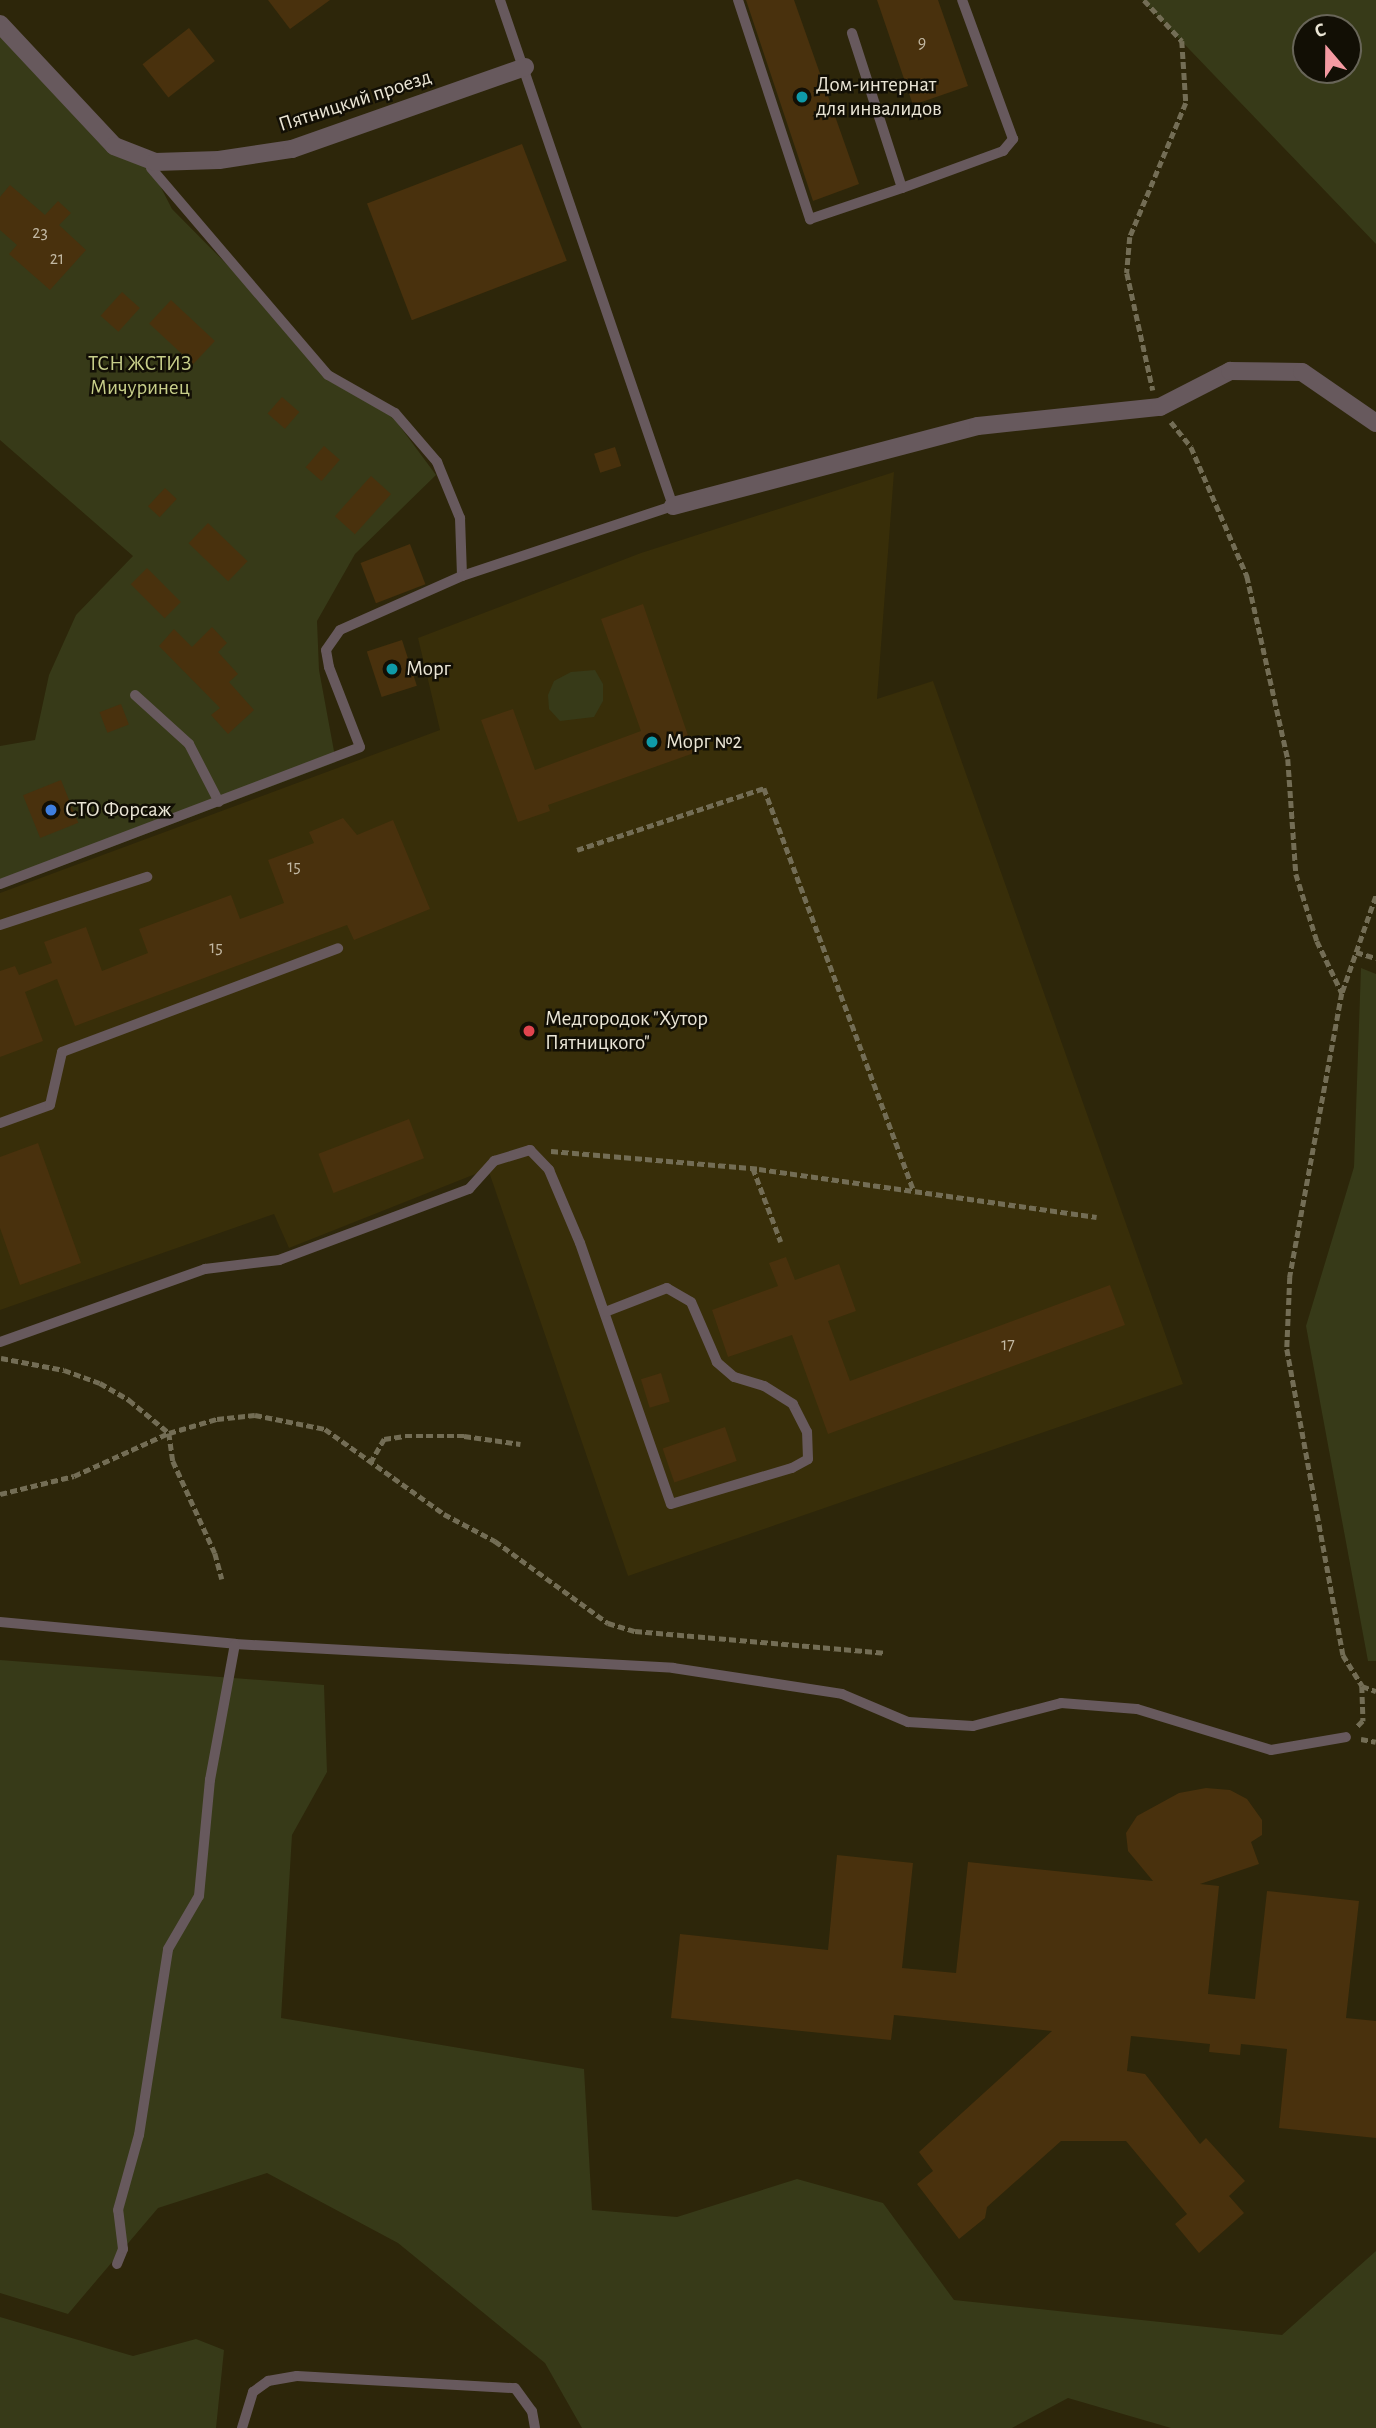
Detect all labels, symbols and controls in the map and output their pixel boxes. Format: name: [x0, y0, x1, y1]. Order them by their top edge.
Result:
north arrow: [1292, 14, 1362, 84]
text: С: [1312, 20, 1329, 41]
house number: 9: [918, 32, 926, 54]
street label: Пятницкий проезд: [275, 64, 435, 138]
place label: Дом-интернат для инвалидов: [816, 72, 942, 122]
marker: Дом-интернат для инвалидов: [794, 89, 810, 105]
house number: 23: [32, 222, 48, 244]
house number: 21: [50, 248, 64, 270]
park label: ТСН ЖСТИЗ Мичуринец: [88, 351, 192, 401]
place label: Морг: [406, 656, 451, 682]
marker: Морг: [384, 661, 400, 677]
place label: Морг №2: [666, 729, 742, 755]
marker: Морг №2: [644, 734, 660, 750]
place label: СТО Форсаж: [65, 797, 171, 823]
marker: СТО Форсаж: [43, 802, 59, 818]
house number: 15: [287, 856, 301, 878]
house number: 15: [209, 937, 223, 959]
place label: Медгородок "Хутор Пятницкого": [545, 1006, 708, 1056]
marker: Медгородок "Хутор Пятницкого": [519, 1021, 539, 1041]
house number: 17: [1001, 1334, 1015, 1356]

